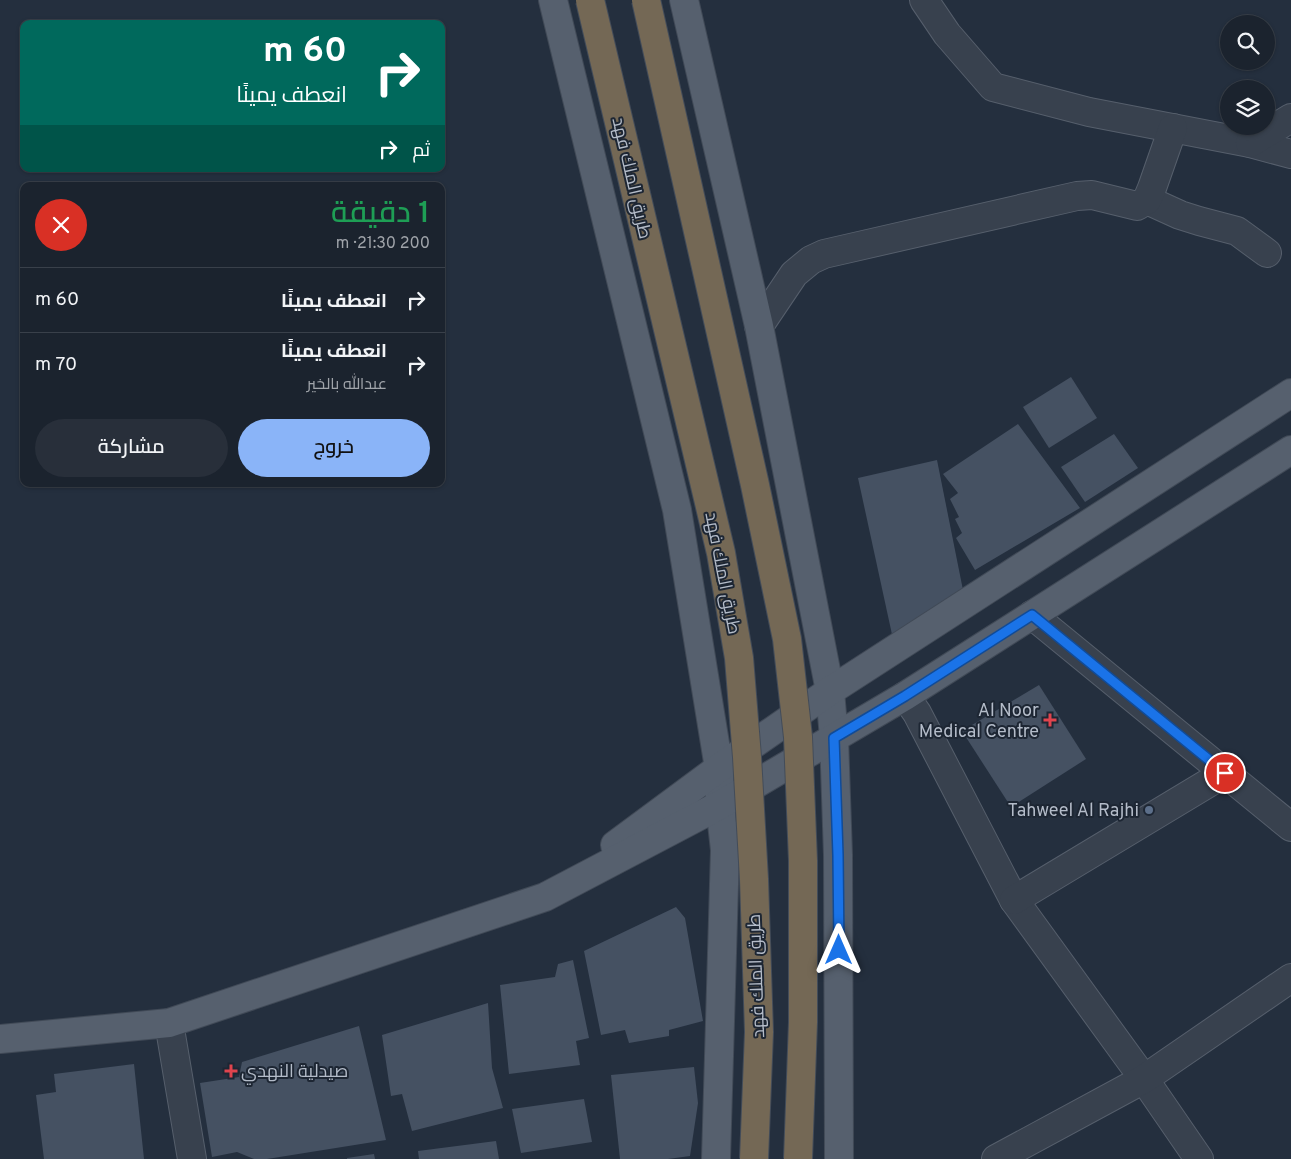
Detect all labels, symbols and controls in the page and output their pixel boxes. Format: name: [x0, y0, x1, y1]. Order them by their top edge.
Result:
map controls: [1220, 15, 1275, 135]
button: search: [1220, 15, 1275, 70]
text: 60 m: [263, 30, 347, 74]
icon: right: [365, 40, 430, 105]
button: layers: [1220, 80, 1275, 135]
text: انعطف يمينًا: [236, 83, 347, 110]
street label: طريق الملك فهد: [605, 115, 656, 241]
icon: right: [374, 135, 402, 163]
text: ثم: [412, 139, 430, 163]
text: 1 دقيقة: [331, 196, 430, 233]
button: close: [35, 199, 87, 251]
text: 200 m · 21:30: [336, 234, 430, 254]
icon: right: [402, 286, 430, 314]
text: 60 m: [35, 288, 79, 312]
text: انعطف يمينًا: [281, 290, 387, 314]
text: انعطف يمينًا: [281, 340, 387, 364]
icon: right: [402, 351, 430, 379]
text: 70 m: [35, 353, 77, 377]
text: عبدالله بالخير: [307, 375, 387, 395]
button: مشاركة: [35, 419, 228, 477]
button: خروج: [238, 419, 430, 477]
street label: طريق الملك فهد: [698, 510, 745, 636]
place label: Al Noor Medical Centre: [919, 700, 1039, 744]
marker: Al Noor Medical Centre: [1043, 713, 1057, 727]
pin: [1204, 752, 1246, 794]
icon: arrive: [1211, 759, 1239, 787]
place label: Tahweel Al Rajhi: [1007, 800, 1139, 823]
marker: Tahweel Al Rajhi: [1143, 804, 1155, 816]
street label: طريق الملك فهد: [744, 913, 771, 1038]
position arrow: [812, 923, 864, 975]
place label: صيدلية النهدي: [241, 1061, 348, 1085]
marker: صيدلية النهدي: [225, 1065, 237, 1077]

